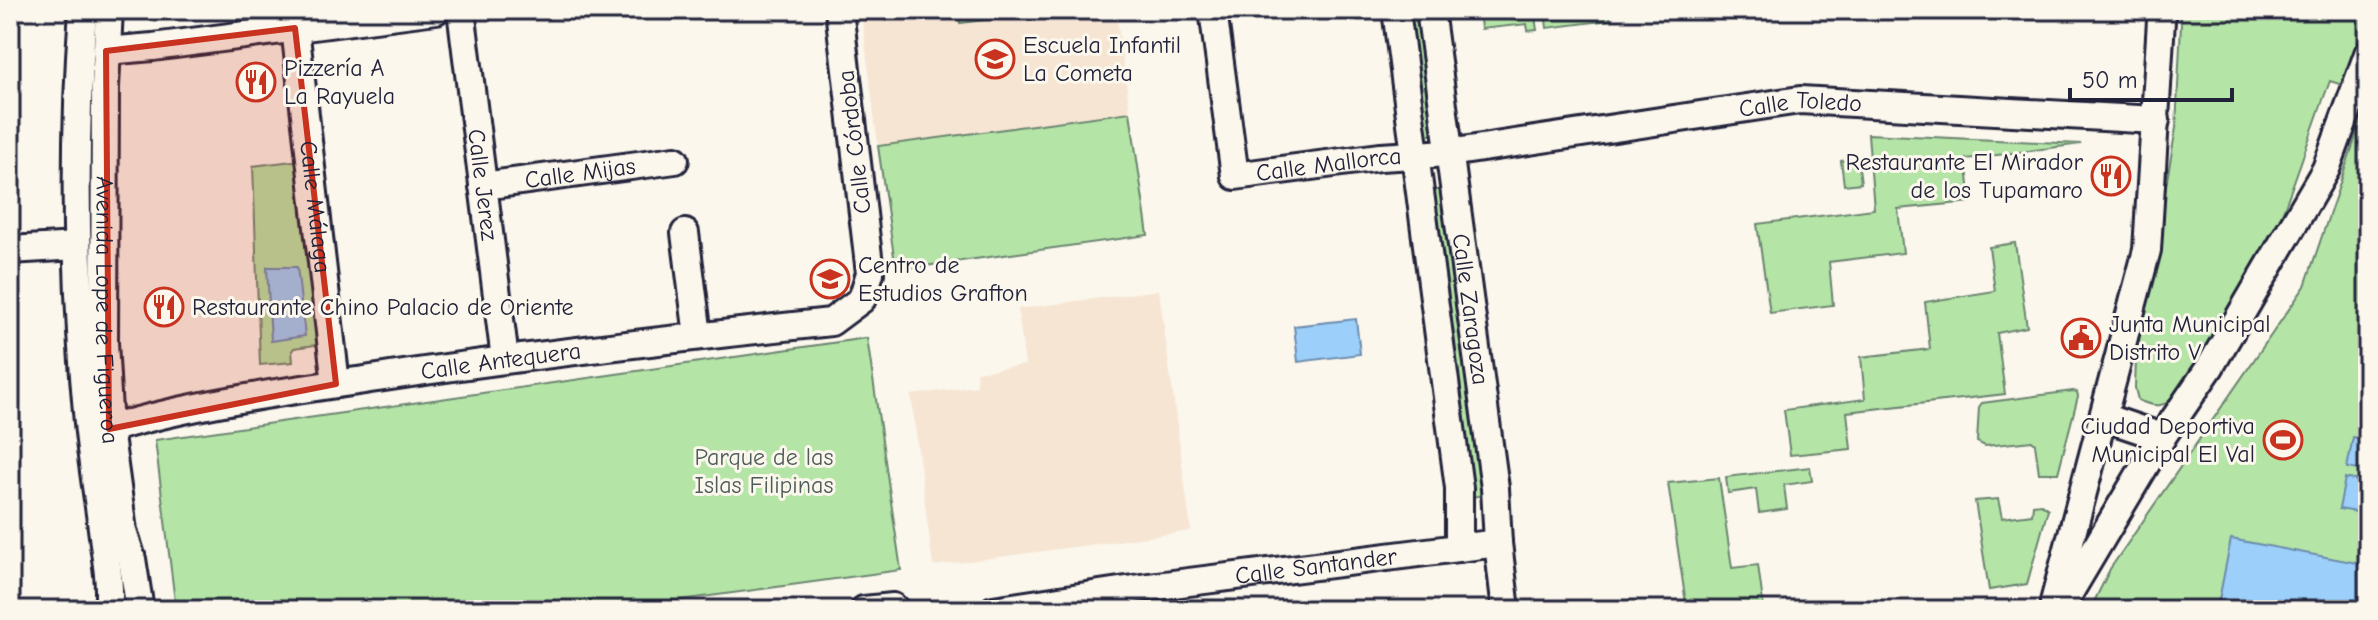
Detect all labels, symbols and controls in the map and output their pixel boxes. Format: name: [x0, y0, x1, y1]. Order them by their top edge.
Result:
place label: Escuela Infantil La Cometa: [1023, 31, 1181, 87]
school or university icon: Escuela Infantil La Cometa: [974, 38, 1016, 80]
scale bar: [2070, 52, 2232, 102]
place label: Pizzería A La Rayuela: [284, 54, 395, 110]
restaurant icon: Pizzería A La Rayuela: [235, 61, 277, 103]
text: 50 m: [2082, 66, 2138, 94]
street label: Calle Córdoba: [831, 69, 877, 215]
street label: Calle Toledo: [1737, 86, 1863, 123]
street label: Calle Jerez: [462, 127, 504, 243]
street label: Calle Málaga: [294, 139, 337, 274]
street label: Calle Mallorca: [1254, 142, 1402, 187]
place label: Restaurante El Mirador de los Tupamaro: [1846, 148, 2083, 204]
street label: Calle Mijas: [523, 152, 637, 194]
restaurant icon: Restaurante El Mirador de los Tupamaro: [2090, 155, 2132, 197]
street label: Avenida Lope de Figueroa: [90, 176, 125, 445]
street label: Calle Zaragoza: [1447, 232, 1495, 387]
place label: Centro de Estudios Grafton: [858, 251, 1028, 307]
school or university icon: Centro de Estudios Grafton: [809, 258, 851, 300]
restaurant icon: Restaurante Chino Palacio de Oriente: [143, 286, 185, 328]
place label: Restaurante Chino Palacio de Oriente: [192, 293, 574, 321]
place label: Junta Municipal Distrito V: [2109, 310, 2271, 366]
public building icon: Junta Municipal Distrito V: [2060, 317, 2102, 359]
street label: Calle Antequera: [419, 336, 582, 385]
place label: Ciudad Deportiva Municipal El Val: [2080, 412, 2255, 468]
sports icon: Ciudad Deportiva Municipal El Val: [2262, 419, 2304, 461]
park label: Parque de las Islas Filipinas: [694, 443, 834, 499]
street label: Calle Santander: [1233, 542, 1399, 590]

